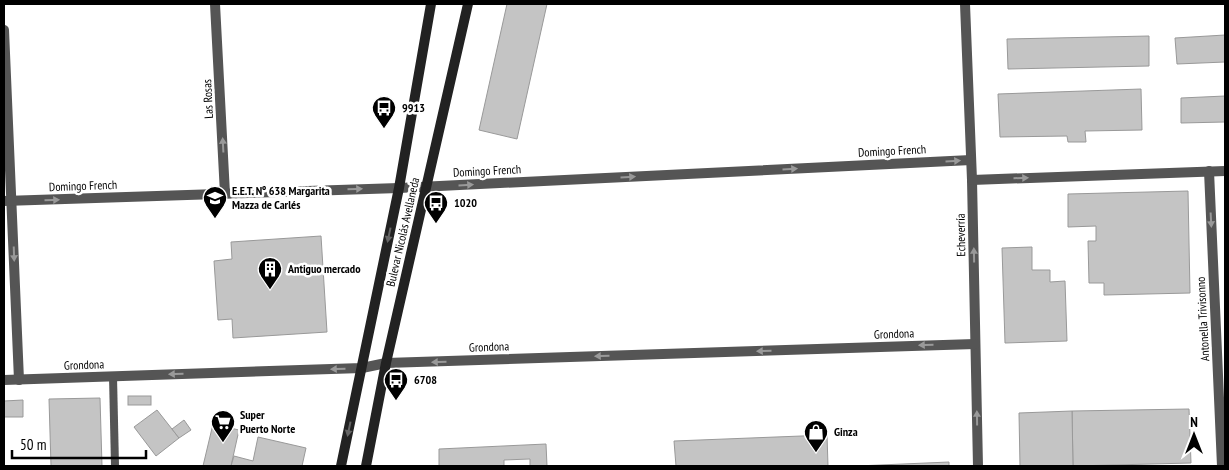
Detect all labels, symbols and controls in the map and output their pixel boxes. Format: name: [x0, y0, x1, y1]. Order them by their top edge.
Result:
street label: Las Rosas: [199, 79, 216, 119]
bus stop icon: 9913: [371, 95, 397, 129]
place label: 9913: [402, 100, 425, 115]
one-way arrow: [218, 137, 226, 153]
street label: Domingo French: [858, 141, 926, 160]
one-way arrow: [945, 156, 961, 164]
street label: Domingo French: [453, 161, 521, 180]
one-way arrow: [782, 164, 798, 172]
one-way arrow: [620, 172, 636, 180]
one-way arrow: [1013, 174, 1029, 182]
street label: Bulevar Nicolás Avellaneda: [383, 176, 422, 288]
street label: Domingo French: [49, 177, 117, 194]
one-way arrow: [458, 180, 474, 188]
place label: E.E.T. Nº 638 Margarita Mazza de Carlés: [232, 183, 330, 212]
school or university icon: E.E.T. Nº 638 Margarita Mazza de Carlés: [202, 185, 228, 219]
one-way arrow: [347, 185, 363, 193]
bus stop icon: 1020: [423, 190, 449, 224]
one-way arrow: [45, 195, 61, 203]
place label: 1020: [454, 195, 477, 210]
one-way arrow: [1208, 212, 1216, 228]
street label: Echeverría: [953, 213, 968, 257]
one-way arrow: [385, 228, 393, 244]
one-way arrow: [10, 246, 18, 262]
one-way arrow: [969, 247, 977, 263]
building icon: Antiguo mercado: [257, 256, 283, 290]
place label: Antiguo mercado: [287, 261, 361, 276]
street label: Antonella Trivisonno: [1193, 276, 1212, 362]
street label: Grondona: [874, 325, 914, 342]
street label: Grondona: [469, 338, 509, 355]
one-way arrow: [918, 342, 934, 350]
one-way arrow: [756, 347, 772, 355]
one-way arrow: [593, 353, 609, 361]
street label: Grondona: [64, 356, 104, 373]
one-way arrow: [431, 358, 447, 366]
one-way arrow: [330, 365, 346, 373]
bus stop icon: 6708: [383, 367, 409, 401]
one-way arrow: [167, 370, 183, 378]
place label: 6708: [414, 372, 437, 387]
place label: Super Puerto Norte: [240, 407, 295, 436]
supermarket icon: Super Puerto Norte: [210, 409, 236, 443]
one-way arrow: [972, 409, 980, 425]
north arrow: [1169, 410, 1219, 460]
text: N: [1190, 413, 1198, 431]
shop icon: Ginza: [803, 419, 829, 453]
one-way arrow: [345, 421, 353, 436]
place label: Ginza: [834, 424, 858, 439]
scale bar: [12, 428, 146, 460]
text: 50 m: [20, 435, 46, 454]

